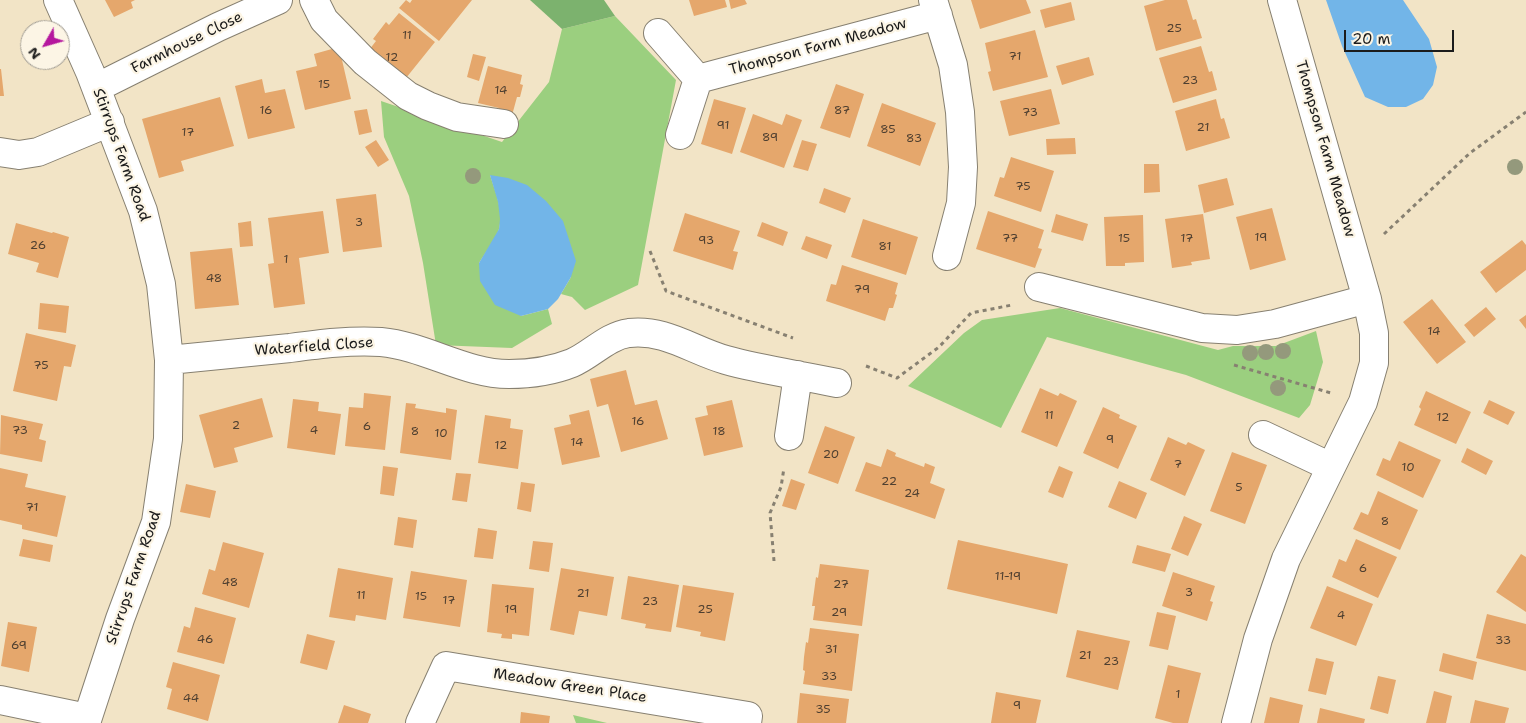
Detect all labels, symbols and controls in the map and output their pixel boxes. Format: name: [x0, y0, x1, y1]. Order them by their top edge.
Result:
street label: Farmhouse Close: [128, 8, 246, 78]
street label: Thompson Farm Meadow: [727, 15, 909, 79]
north arrow: [20, 20, 70, 70]
scale bar: [1346, 20, 1456, 52]
house number: 25: [1166, 22, 1182, 36]
house number: 11: [402, 29, 412, 43]
text: 20 m: [1352, 29, 1391, 49]
text: N: [23, 44, 44, 64]
house number: 71: [1009, 50, 1021, 64]
house number: 12: [386, 51, 398, 65]
street label: Thompson Farm Meadow: [1291, 59, 1359, 239]
house number: 23: [1182, 74, 1198, 88]
house number: 15: [318, 78, 330, 92]
house number: 14: [495, 84, 507, 98]
street label: Stirrups Farm Road: [89, 86, 153, 224]
house number: 16: [259, 104, 273, 118]
house number: 87: [834, 104, 850, 118]
house number: 73: [1022, 106, 1038, 120]
house number: 91: [716, 119, 730, 133]
house number: 21: [1197, 121, 1209, 135]
house number: 85: [880, 123, 896, 137]
house number: 17: [182, 126, 194, 140]
house number: 89: [762, 131, 778, 145]
house number: 83: [906, 132, 922, 146]
house number: 75: [1015, 180, 1031, 194]
house number: 3: [355, 216, 363, 230]
house number: 19: [1255, 231, 1267, 245]
house number: 77: [1002, 232, 1018, 246]
house number: 15: [1118, 232, 1130, 246]
house number: 17: [1181, 232, 1193, 246]
house number: 93: [698, 234, 714, 248]
house number: 26: [30, 239, 46, 253]
house number: 81: [879, 240, 891, 254]
house number: 1: [283, 253, 289, 267]
house number: 48: [206, 272, 222, 286]
house number: 79: [854, 283, 870, 297]
house number: 14: [1428, 325, 1440, 339]
street label: Waterfield Close: [254, 334, 374, 360]
house number: 75: [33, 359, 49, 373]
house number: 11: [1044, 409, 1054, 423]
house number: 12: [1437, 411, 1449, 425]
house number: 16: [631, 415, 645, 429]
house number: 2: [232, 419, 240, 433]
house number: 6: [363, 420, 371, 434]
house number: 73: [12, 424, 28, 438]
house number: 4: [310, 424, 318, 438]
house number: 8: [411, 425, 419, 439]
house number: 18: [712, 425, 726, 439]
house number: 10: [434, 427, 448, 441]
house number: 9: [1106, 433, 1114, 447]
house number: 14: [571, 436, 583, 450]
house number: 12: [495, 439, 507, 453]
house number: 20: [823, 448, 839, 462]
house number: 7: [1174, 458, 1182, 472]
house number: 10: [1401, 461, 1415, 475]
house number: 22: [881, 475, 897, 489]
house number: 5: [1235, 481, 1243, 495]
house number: 24: [904, 487, 920, 501]
house number: 71: [26, 501, 38, 515]
street label: Stirrups Farm Road: [103, 509, 165, 647]
house number: 8: [1381, 515, 1389, 529]
house number: 6: [1359, 562, 1367, 576]
house number: 11-19: [995, 570, 1021, 584]
house number: 48: [222, 576, 238, 590]
house number: 27: [833, 578, 849, 592]
house number: 3: [1185, 586, 1193, 600]
house number: 21: [577, 587, 589, 601]
house number: 11: [356, 589, 366, 603]
house number: 15: [415, 590, 427, 604]
house number: 17: [443, 594, 455, 608]
house number: 23: [642, 595, 658, 609]
house number: 19: [505, 603, 517, 617]
house number: 25: [697, 603, 713, 617]
house number: 29: [831, 606, 847, 620]
house number: 4: [1337, 609, 1345, 623]
house number: 46: [197, 633, 213, 647]
house number: 33: [1495, 634, 1511, 648]
house number: 69: [11, 639, 27, 653]
house number: 31: [825, 643, 837, 657]
house number: 21: [1079, 649, 1091, 663]
house number: 23: [1103, 655, 1119, 669]
street label: Meadow Green Place: [492, 665, 648, 707]
house number: 33: [821, 670, 837, 684]
house number: 1: [1175, 688, 1181, 702]
house number: 44: [183, 692, 199, 706]
house number: 9: [1013, 699, 1021, 713]
house number: 35: [815, 703, 831, 717]

